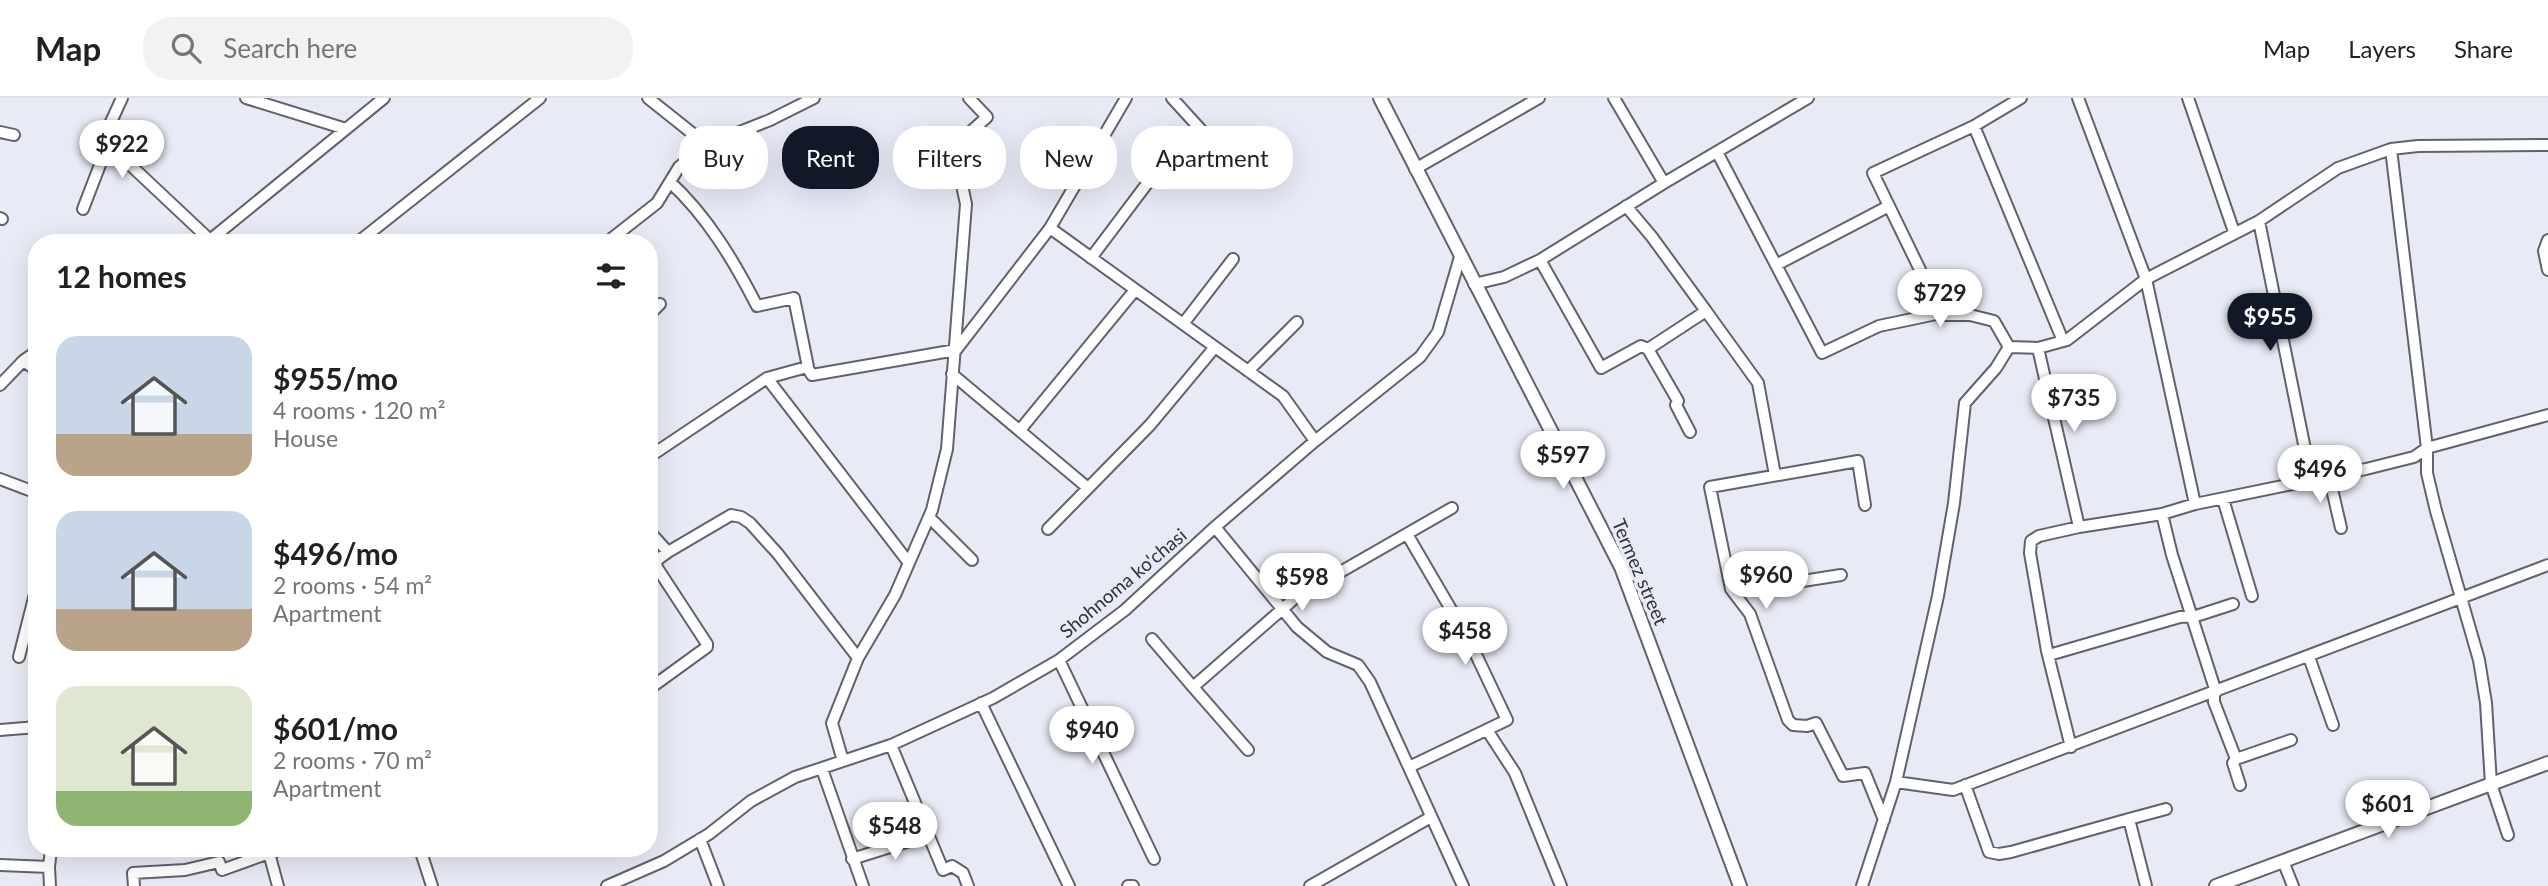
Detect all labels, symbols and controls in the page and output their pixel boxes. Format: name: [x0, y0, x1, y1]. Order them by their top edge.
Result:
search box: [143, 17, 633, 80]
text: Map: [35, 28, 101, 68]
icon: search: [167, 29, 205, 67]
text: Search here: [223, 32, 357, 64]
text: Map: [2263, 34, 2310, 63]
text: Layers: [2348, 34, 2416, 63]
text: Share: [2454, 34, 2513, 63]
pin: $922: [81, 120, 163, 180]
chip: Buy: [679, 126, 768, 189]
chip: Rent: [782, 126, 879, 189]
chip: Filters: [893, 126, 1006, 189]
chip: New: [1020, 126, 1117, 189]
chip: Apartment: [1131, 126, 1293, 189]
text: $922: [95, 129, 149, 157]
icon: filters: [592, 257, 630, 295]
text: 12 homes: [56, 258, 187, 294]
pin: $729: [1899, 270, 1981, 329]
text: $729: [1913, 278, 1967, 306]
pin: $955: [2229, 294, 2311, 353]
text: $955: [2243, 302, 2297, 330]
text: $955/mo: [273, 360, 398, 396]
icon: home: [112, 364, 196, 448]
pin: $735: [2033, 374, 2115, 434]
text: $735: [2047, 383, 2101, 411]
text: 4 rooms · 120 m²: [273, 396, 445, 424]
text: House: [273, 424, 338, 452]
pin: $597: [1522, 432, 1604, 491]
text: $597: [1536, 440, 1590, 468]
pin: $496: [2279, 446, 2361, 505]
text: $496: [2293, 454, 2347, 482]
street label: Termez street: [1608, 515, 1673, 629]
street label: Shohnoma ko'chasi: [1055, 523, 1191, 642]
text: $496/mo: [273, 535, 398, 571]
icon: home: [112, 539, 196, 623]
pin: $960: [1725, 552, 1807, 611]
pin: $598: [1261, 554, 1343, 613]
text: $960: [1739, 560, 1793, 588]
text: $598: [1275, 562, 1329, 590]
text: 2 rooms · 54 m²: [273, 571, 432, 599]
text: Apartment: [273, 599, 381, 627]
pin: $458: [1424, 608, 1506, 667]
text: $458: [1438, 616, 1492, 644]
pin: $940: [1051, 706, 1133, 766]
text: $601/mo: [273, 710, 398, 746]
icon: home: [112, 714, 196, 798]
text: $940: [1065, 715, 1119, 743]
text: 2 rooms · 70 m²: [273, 746, 432, 774]
text: Apartment: [273, 774, 381, 802]
pin: $601: [2347, 780, 2429, 840]
text: $601: [2361, 789, 2415, 817]
pin: $548: [854, 802, 936, 862]
text: $548: [868, 811, 922, 839]

